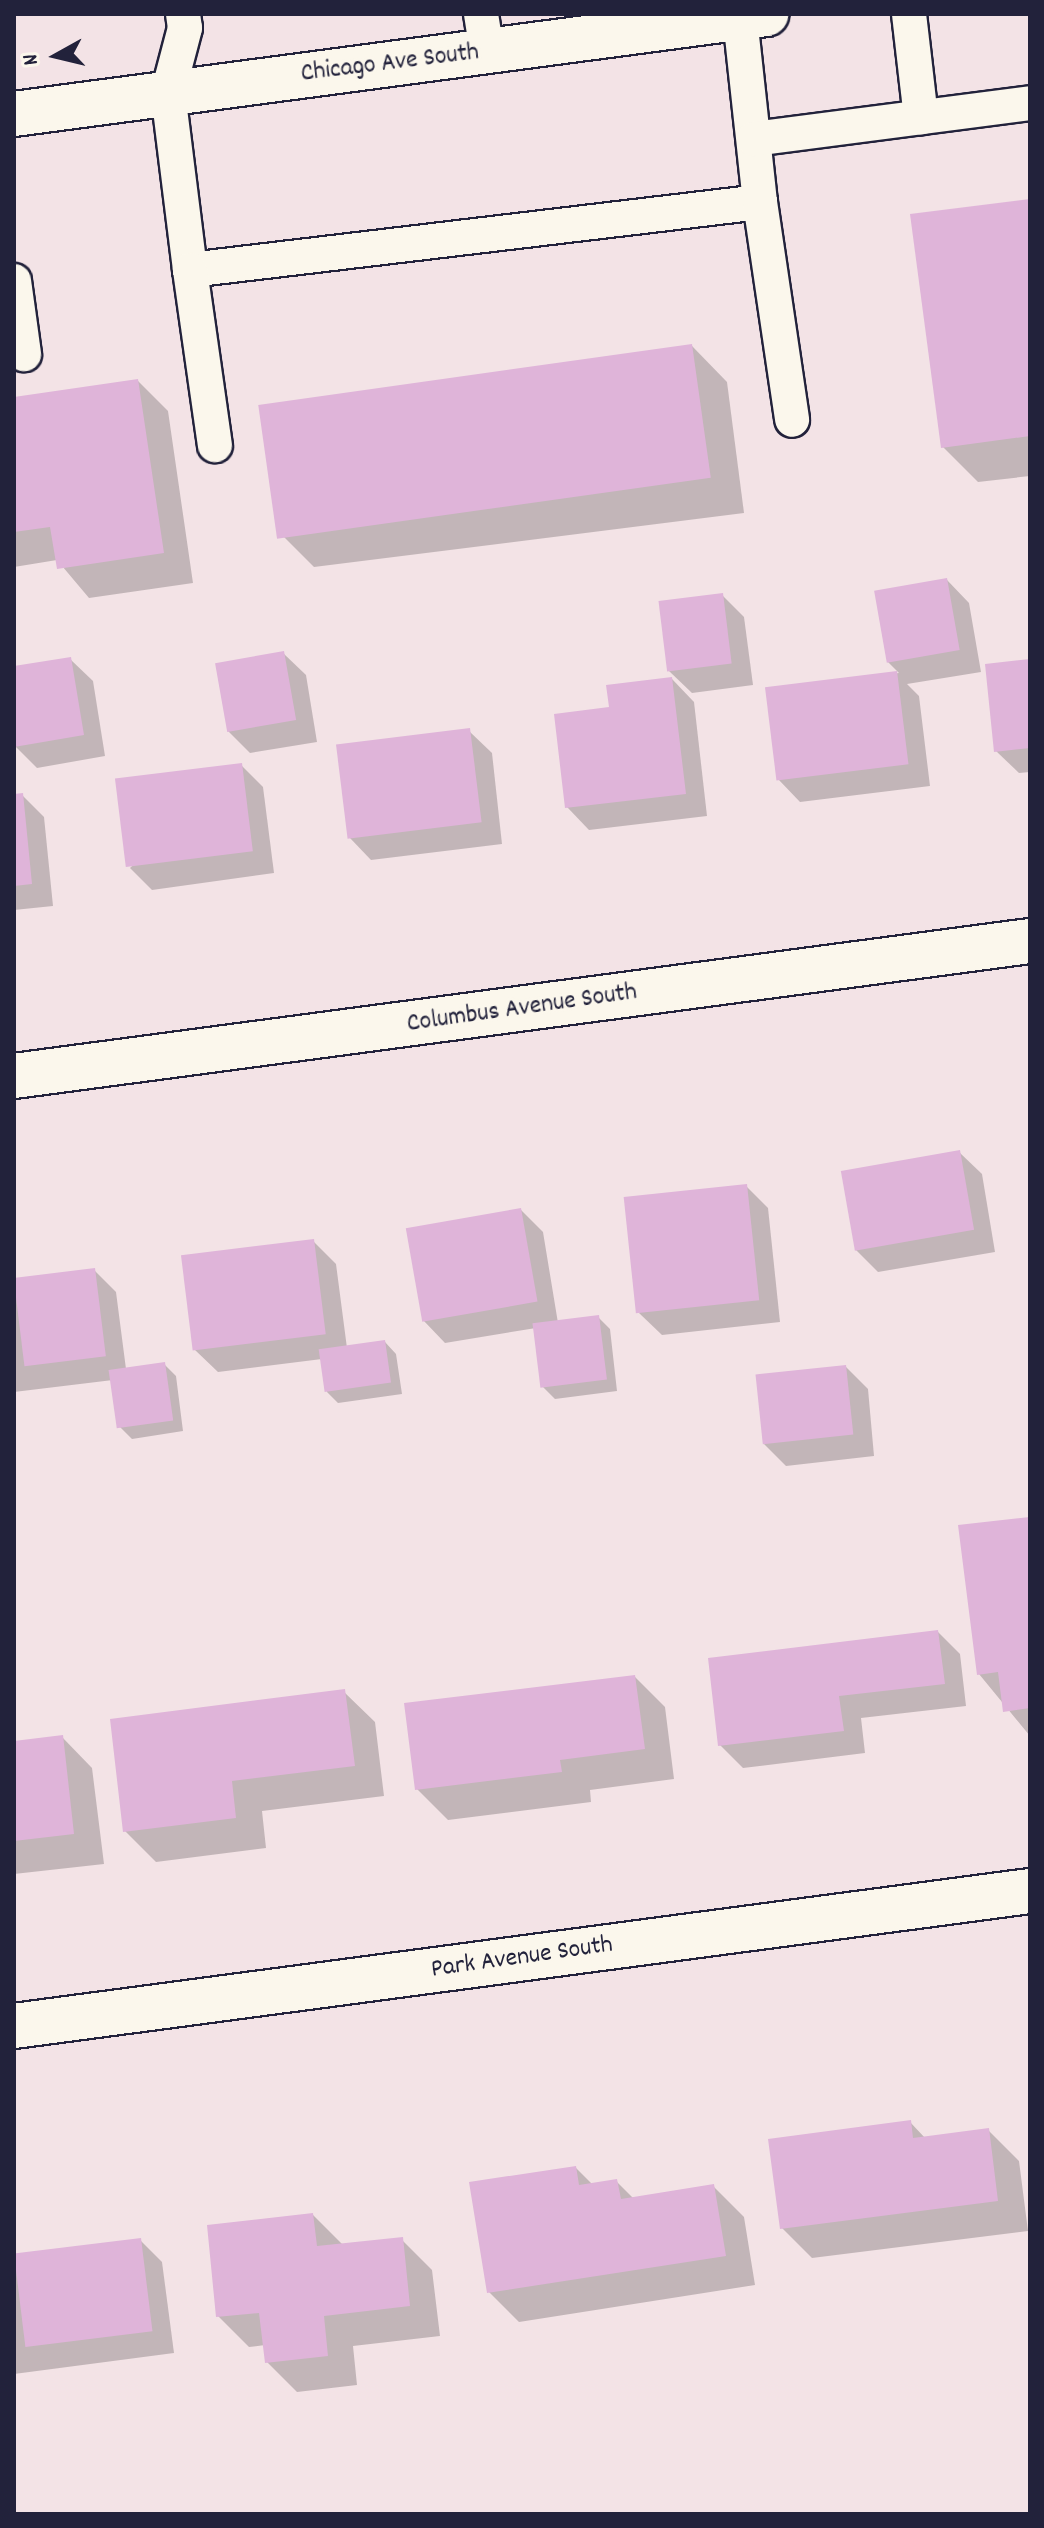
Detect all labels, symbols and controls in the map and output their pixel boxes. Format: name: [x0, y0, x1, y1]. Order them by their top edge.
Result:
north arrow: [16, 16, 96, 96]
street label: Chicago Ave South: [299, 38, 481, 90]
text: N: [16, 52, 48, 67]
street label: Columbus Avenue South: [405, 977, 639, 1041]
street label: Park Avenue South: [429, 1930, 615, 1986]

